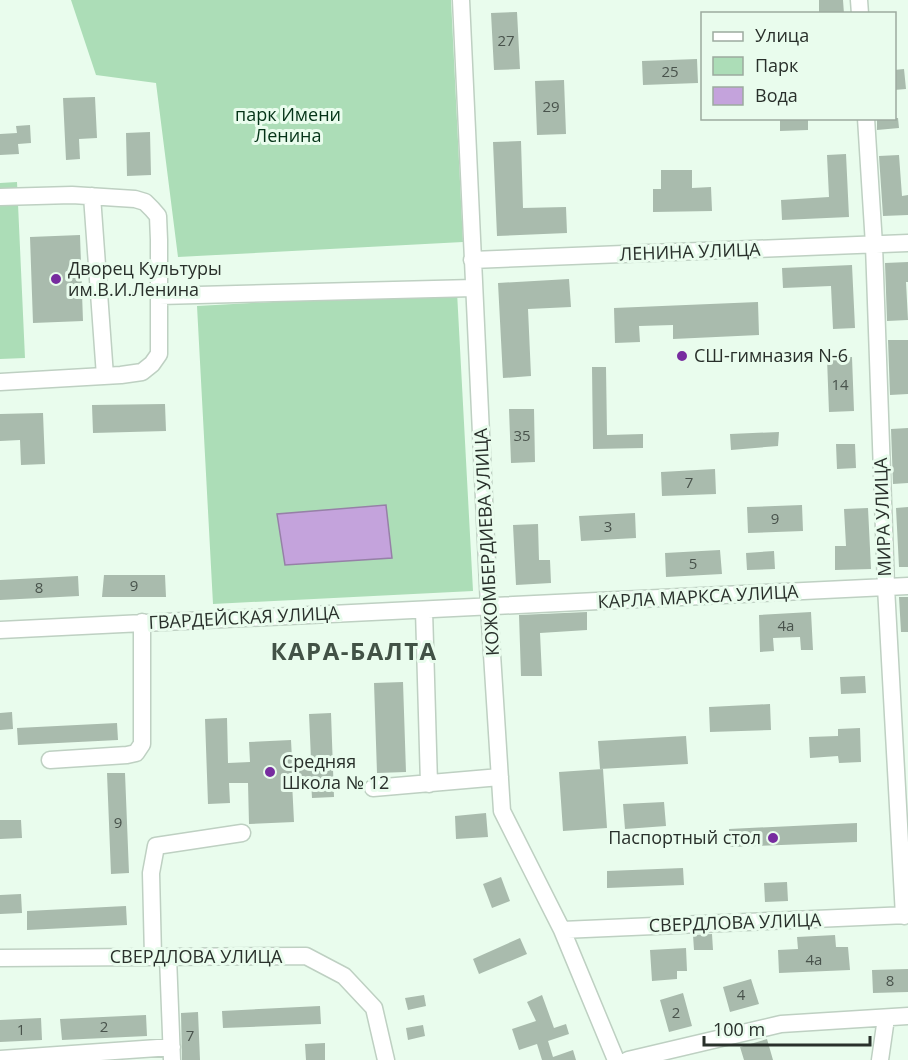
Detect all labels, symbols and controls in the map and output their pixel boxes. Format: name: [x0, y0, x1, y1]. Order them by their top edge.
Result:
legend: [701, 12, 896, 120]
text: Улица: [755, 23, 809, 47]
house number: 27: [497, 30, 515, 50]
text: Парк: [755, 53, 799, 77]
house number: 25: [661, 61, 679, 81]
text: Вода: [755, 83, 798, 107]
house number: 29: [542, 96, 560, 116]
park label: парк Имени Ленина: [235, 102, 341, 147]
street label: ЛЕНИНА УЛИЦА: [619, 237, 761, 265]
place label: Дворец Культуры им.В.И.Ленина: [68, 256, 222, 301]
marker: Дворец Культуры им.В.И.Ленина: [49, 272, 63, 286]
place label: СШ-гимназия N-6: [694, 343, 848, 367]
marker: СШ-гимназия N-6: [675, 349, 689, 363]
house number: 14: [831, 374, 849, 394]
house number: 35: [513, 425, 531, 445]
street label: КОЖОМБЕРДИЕВА УЛИЦА: [468, 427, 504, 656]
street label: МИРА УЛИЦА: [868, 457, 896, 577]
house number: 7: [685, 472, 693, 492]
house number: 9: [771, 508, 779, 528]
house number: 3: [604, 516, 612, 536]
house number: 5: [689, 553, 697, 573]
house number: 9: [130, 575, 138, 595]
house number: 8: [35, 577, 43, 597]
street label: КАРЛА МАРКСА УЛИЦА: [597, 579, 799, 613]
street label: ГВАРДЕЙСКАЯ УЛИЦА: [148, 600, 341, 634]
house number: 4а: [778, 615, 794, 635]
district label: КАРА-БАЛТА: [270, 634, 438, 667]
place label: Средняя Школа № 12: [282, 749, 389, 794]
marker: Средняя Школа № 12: [263, 765, 277, 779]
house number: 9: [114, 812, 122, 832]
place label: Паспортный стол: [608, 825, 761, 849]
marker: Паспортный стол: [766, 831, 780, 845]
street label: СВЕРДЛОВА УЛИЦА: [648, 907, 822, 937]
street label: СВЕРДЛОВА УЛИЦА: [110, 944, 283, 968]
house number: 4a: [806, 949, 822, 969]
house number: 8: [886, 970, 894, 990]
house number: 4: [737, 984, 746, 1004]
house number: 2: [672, 1002, 680, 1022]
scale bar: [704, 1009, 870, 1047]
house number: 2: [100, 1016, 108, 1036]
text: 100 m: [713, 1017, 765, 1041]
house number: 1: [17, 1019, 25, 1039]
house number: 7: [186, 1025, 194, 1045]

